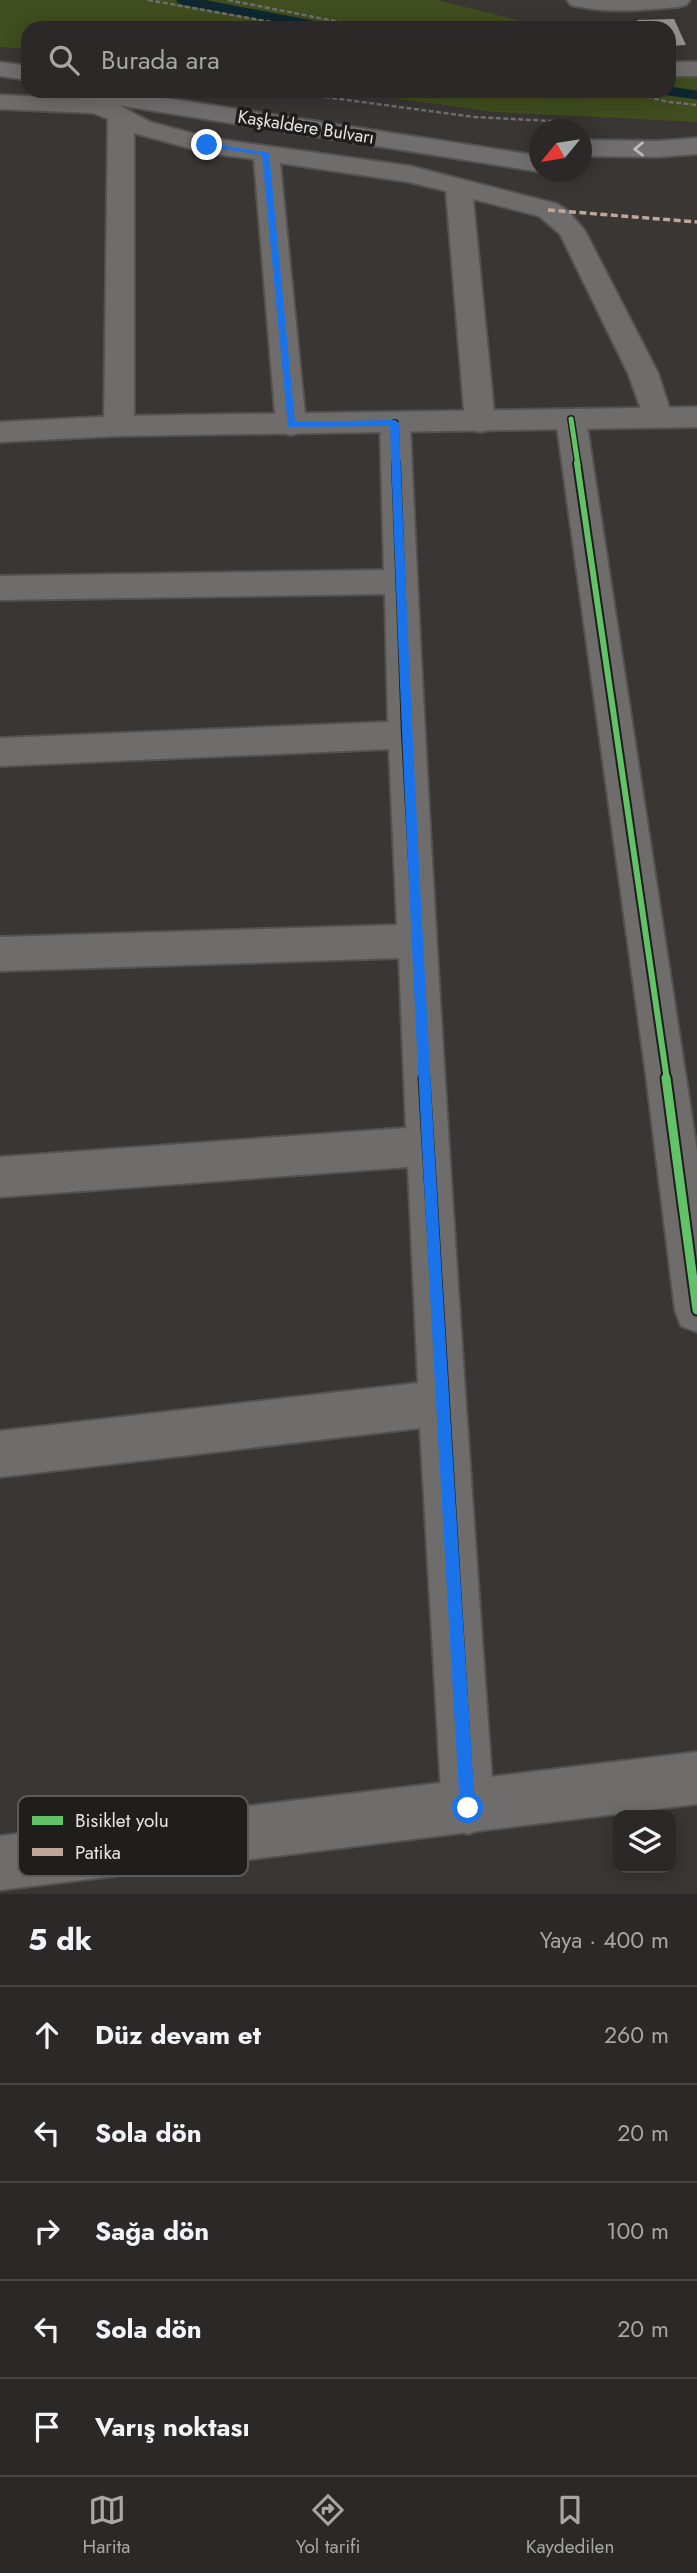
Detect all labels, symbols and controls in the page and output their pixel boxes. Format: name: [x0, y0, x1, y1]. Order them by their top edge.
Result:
search box: [21, 21, 676, 98]
icon: search: [45, 41, 83, 79]
text: Burada ara: [101, 41, 220, 79]
street label: Kaşkaldere Bulvarı: [236, 103, 376, 151]
north arrow: [529, 119, 592, 182]
route end: [191, 129, 222, 160]
one-way arrow: [634, 142, 645, 157]
route start: [452, 1792, 483, 1823]
legend: [18, 1796, 248, 1876]
text: Bisiklet yolu: [75, 1807, 169, 1834]
map controls: [613, 1810, 676, 1873]
button: layers: [613, 1810, 676, 1873]
text: Patika: [75, 1839, 121, 1866]
text: 5 dk: [28, 1918, 92, 1961]
text: Yaya · 400 m: [540, 1923, 669, 1957]
icon: ahead: [28, 2016, 66, 2054]
text: Düz devam et: [95, 2016, 261, 2054]
text: 260 m: [604, 2018, 669, 2052]
icon: left: [28, 2114, 66, 2152]
text: Sola dön: [95, 2114, 202, 2152]
text: 20 m: [617, 2116, 669, 2150]
icon: right: [28, 2212, 66, 2250]
text: Sağa dön: [95, 2212, 209, 2250]
text: 100 m: [606, 2214, 669, 2248]
icon: left: [28, 2310, 66, 2348]
text: Sola dön: [95, 2310, 202, 2348]
text: 20 m: [617, 2312, 669, 2346]
icon: arrive: [28, 2408, 66, 2446]
text: Varış noktası: [95, 2408, 250, 2446]
tab: Harita: [83, 2491, 131, 2560]
tab: Yol tarifi: [296, 2491, 360, 2560]
tab: Kaydedilen: [526, 2491, 614, 2560]

